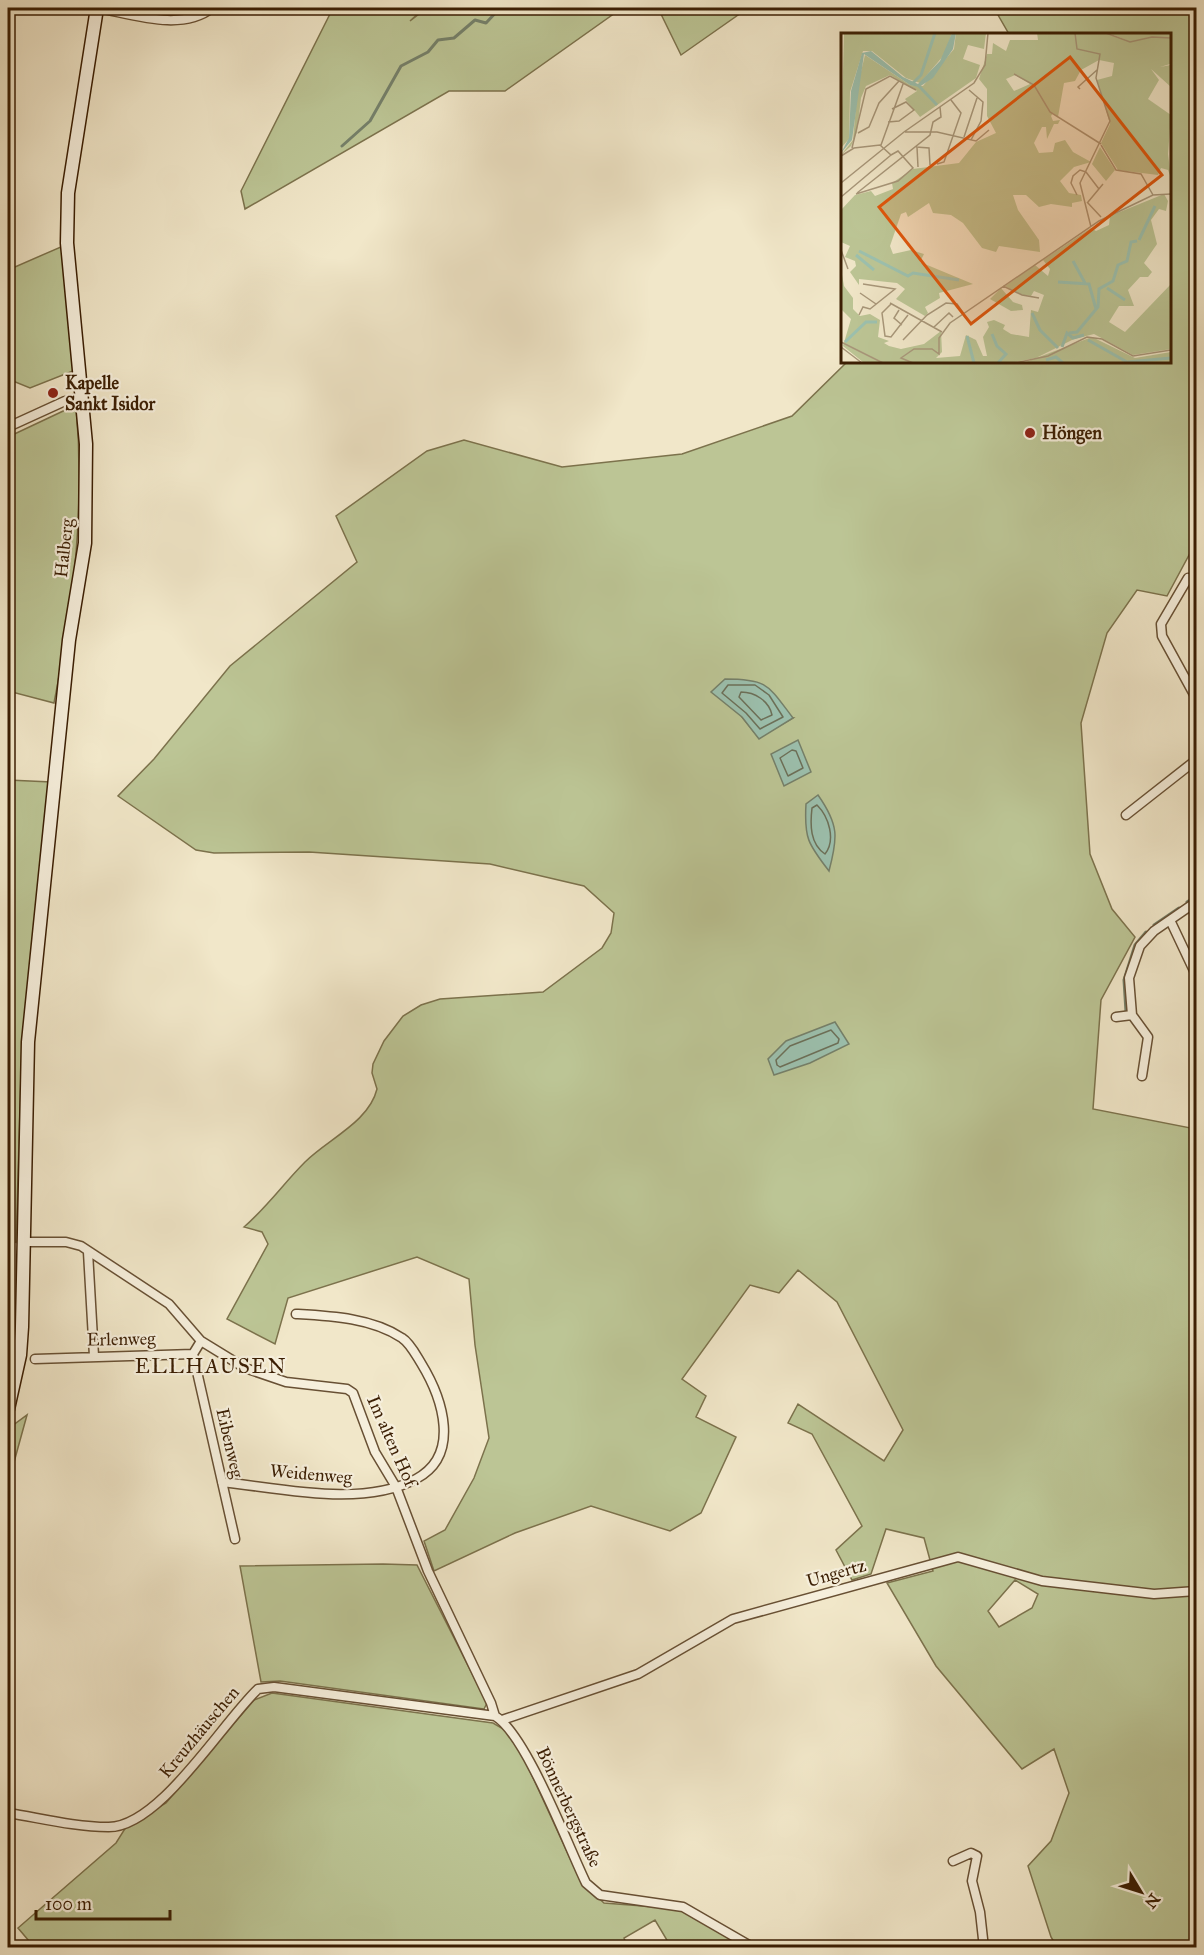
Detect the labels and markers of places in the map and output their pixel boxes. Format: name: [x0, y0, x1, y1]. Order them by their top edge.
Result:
place label: Kapelle Sankt Isidor: [65, 372, 156, 415]
marker: Kapelle Sankt Isidor: [46, 386, 60, 400]
place label: Höngen: [1042, 422, 1102, 445]
marker: Höngen: [1023, 426, 1037, 440]

